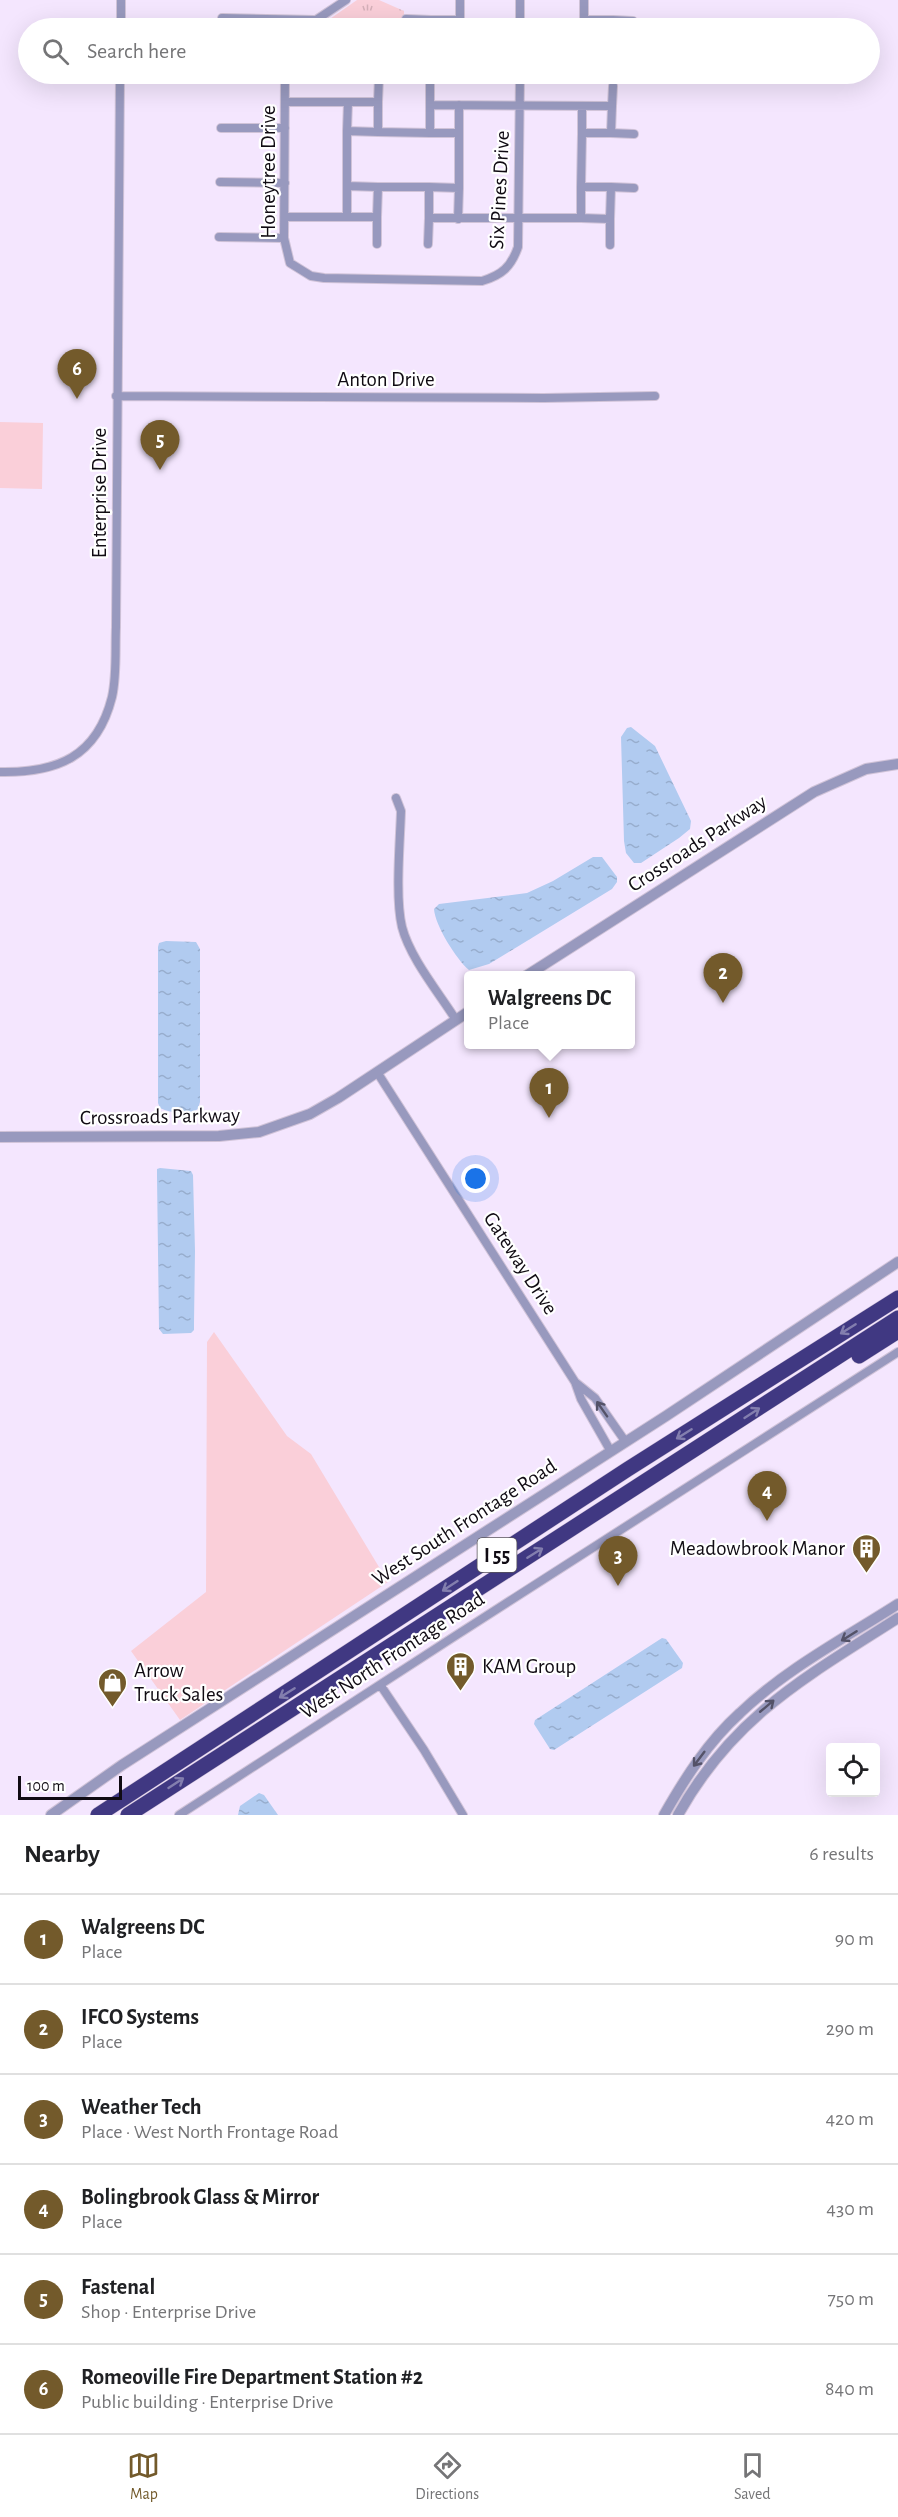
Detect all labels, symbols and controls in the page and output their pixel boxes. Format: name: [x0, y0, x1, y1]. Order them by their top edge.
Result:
search box: [18, 18, 880, 84]
icon: search: [39, 35, 72, 68]
text: Search here: [87, 40, 186, 62]
street label: Honeytree Drive: [258, 105, 279, 239]
street label: Six Pines Drive: [486, 130, 513, 250]
pin: 6: [58, 350, 97, 399]
street label: Anton Drive: [337, 369, 435, 390]
pin: 5: [140, 420, 180, 470]
street label: Enterprise Drive: [89, 428, 110, 558]
street label: Crossroads Parkway: [624, 791, 770, 896]
pin: 2: [704, 954, 742, 1003]
popup: [464, 971, 635, 1049]
text: Walgreens DC: [488, 987, 611, 1009]
text: Place: [488, 1013, 529, 1033]
pin: 1: [530, 1068, 568, 1118]
street label: Crossroads Parkway: [80, 1105, 240, 1128]
your location: [461, 1164, 490, 1193]
street label: Gateway Drive: [480, 1208, 561, 1318]
one-way arrow: [840, 1323, 857, 1335]
one-way arrow: [596, 1402, 608, 1418]
one-way arrow: [743, 1406, 760, 1418]
one-way arrow: [676, 1428, 693, 1440]
street label: West South Frontage Road: [369, 1455, 560, 1590]
pin: 4: [748, 1472, 786, 1521]
building icon: Meadowbrook Manor: [850, 1532, 882, 1574]
pin: 3: [598, 1536, 638, 1586]
road number: I 55: [478, 1538, 516, 1572]
place label: Meadowbrook Manor: [670, 1538, 845, 1559]
one-way arrow: [526, 1546, 543, 1558]
one-way arrow: [442, 1580, 459, 1592]
street label: West North Frontage Road: [296, 1588, 488, 1723]
one-way arrow: [841, 1630, 858, 1642]
building icon: KAM Group: [445, 1650, 477, 1692]
place label: KAM Group: [482, 1656, 576, 1677]
place label: Arrow Truck Sales: [134, 1660, 223, 1705]
shop icon: Arrow Truck Sales: [97, 1666, 129, 1708]
one-way arrow: [279, 1687, 296, 1699]
one-way arrow: [759, 1699, 774, 1713]
map controls: [826, 1743, 880, 1797]
button: locate: [826, 1743, 880, 1797]
one-way arrow: [693, 1750, 706, 1766]
scale bar: [18, 1773, 122, 1800]
one-way arrow: [168, 1776, 185, 1789]
text: 100 m: [27, 1778, 65, 1794]
text: Nearby: [24, 1841, 100, 1867]
text: 6 results: [809, 1844, 874, 1864]
text: Walgreens DC: [81, 1916, 205, 1938]
text: 1: [40, 1929, 47, 1949]
text: 90 m: [835, 1929, 874, 1949]
text: Place: [81, 1942, 122, 1962]
text: IFCO Systems: [81, 2006, 199, 2028]
text: 2: [39, 2019, 48, 2039]
text: 290 m: [826, 2019, 874, 2039]
text: Place: [81, 2032, 122, 2052]
text: Weather Tech: [81, 2096, 202, 2118]
text: 3: [39, 2109, 48, 2129]
text: 420 m: [825, 2109, 874, 2129]
text: Place · West North Frontage Road: [81, 2122, 338, 2142]
text: Bolingbrook Glass & Mirror: [81, 2186, 319, 2208]
text: 4: [38, 2199, 49, 2219]
text: 430 m: [826, 2199, 874, 2219]
text: Place: [81, 2212, 122, 2232]
text: Fastenal: [81, 2276, 155, 2298]
text: 5: [39, 2289, 48, 2309]
text: 750 m: [827, 2289, 874, 2309]
text: Shop · Enterprise Drive: [81, 2302, 256, 2322]
text: Romeoville Fire Department Station #2: [81, 2366, 423, 2388]
text: 6: [39, 2379, 48, 2399]
text: 840 m: [825, 2379, 874, 2399]
text: Public building · Enterprise Drive: [81, 2392, 333, 2412]
tab: Map: [127, 2449, 160, 2504]
tab: Directions: [415, 2449, 479, 2504]
tab: Saved: [734, 2449, 771, 2504]

